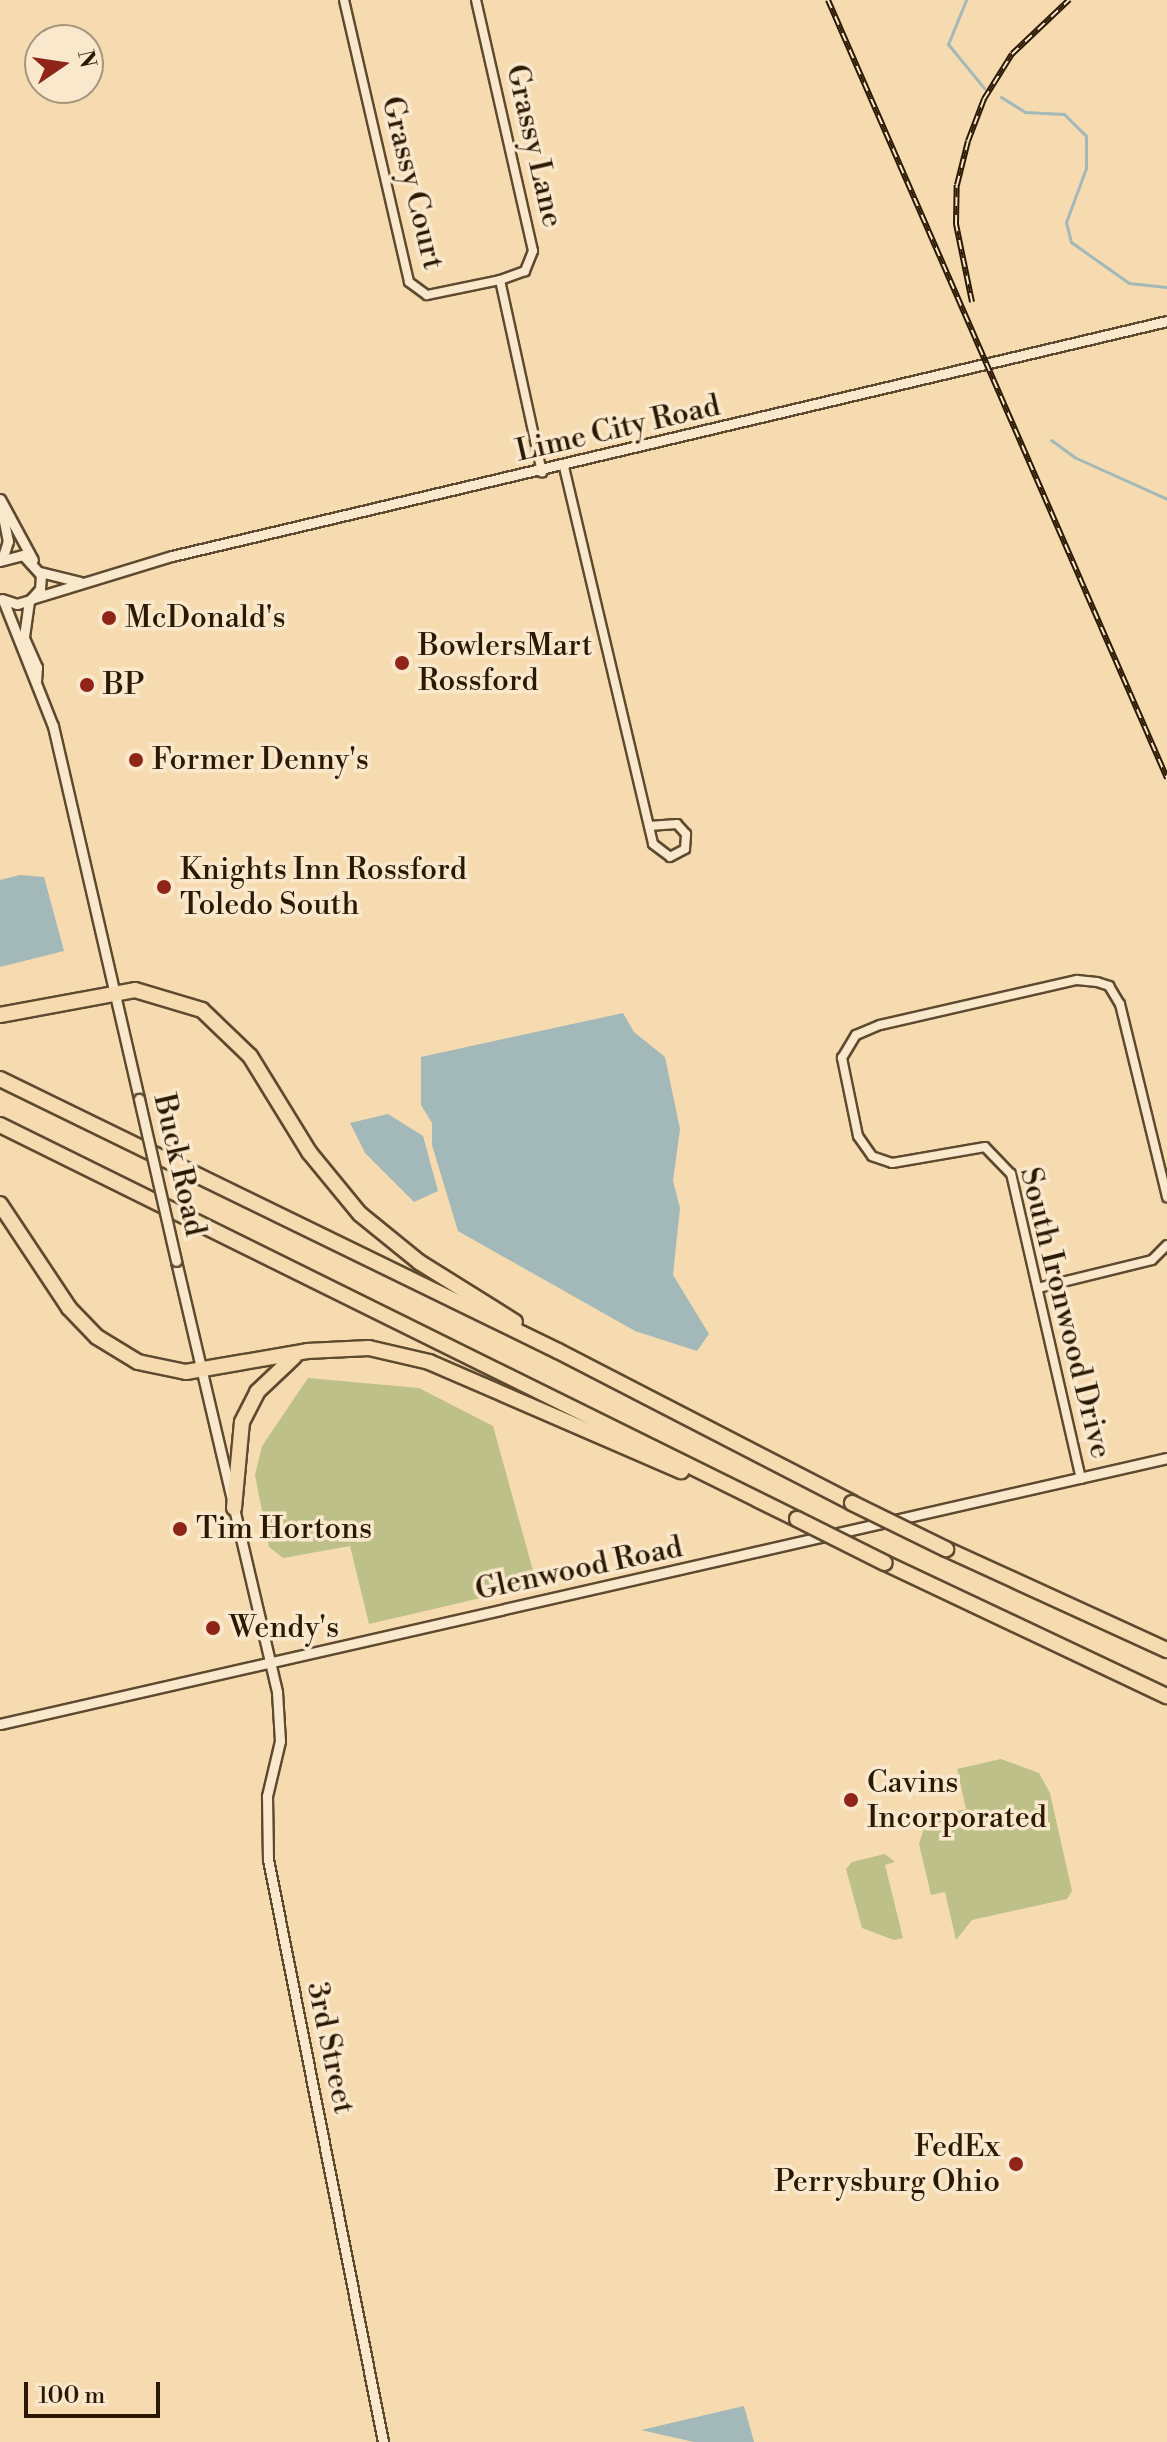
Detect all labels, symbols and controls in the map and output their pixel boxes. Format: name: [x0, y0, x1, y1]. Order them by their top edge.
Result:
north arrow: [24, 24, 104, 104]
text: N: [71, 47, 101, 70]
street label: Grassy Lane: [498, 61, 570, 231]
street label: Grassy Court: [373, 93, 451, 273]
street label: Lime City Road: [512, 388, 724, 470]
place label: McDonald's: [125, 600, 286, 636]
marker: McDonald's: [100, 609, 118, 627]
place label: BowlersMart Rossford: [418, 628, 592, 698]
marker: BowlersMart Rossford: [393, 654, 411, 672]
place label: BP: [103, 667, 145, 703]
marker: BP: [78, 676, 96, 694]
place label: Former Denny's: [152, 742, 369, 778]
marker: Former Denny's: [127, 751, 145, 769]
place label: Knights Inn Rossford Toledo South: [180, 852, 467, 922]
marker: Knights Inn Rossford Toledo South: [155, 878, 173, 896]
street label: Buck Road: [145, 1090, 213, 1240]
street label: South Ironwood Drive: [1011, 1164, 1119, 1462]
place label: Tim Hortons: [196, 1511, 372, 1547]
marker: Tim Hortons: [171, 1520, 189, 1538]
street label: Glenwood Road: [472, 1529, 686, 1609]
place label: Wendy's: [229, 1610, 339, 1646]
marker: Wendy's: [204, 1619, 222, 1637]
place label: Cavins Incorporated: [867, 1765, 1047, 1836]
marker: Cavins Incorporated: [842, 1791, 860, 1809]
street label: 3rd Street: [298, 1979, 362, 2117]
place label: FedEx Perrysburg Ohio: [774, 2129, 1000, 2200]
marker: FedEx Perrysburg Ohio: [1007, 2155, 1025, 2173]
scale bar: [28, 2366, 164, 2416]
text: 100 m: [38, 2381, 105, 2411]

